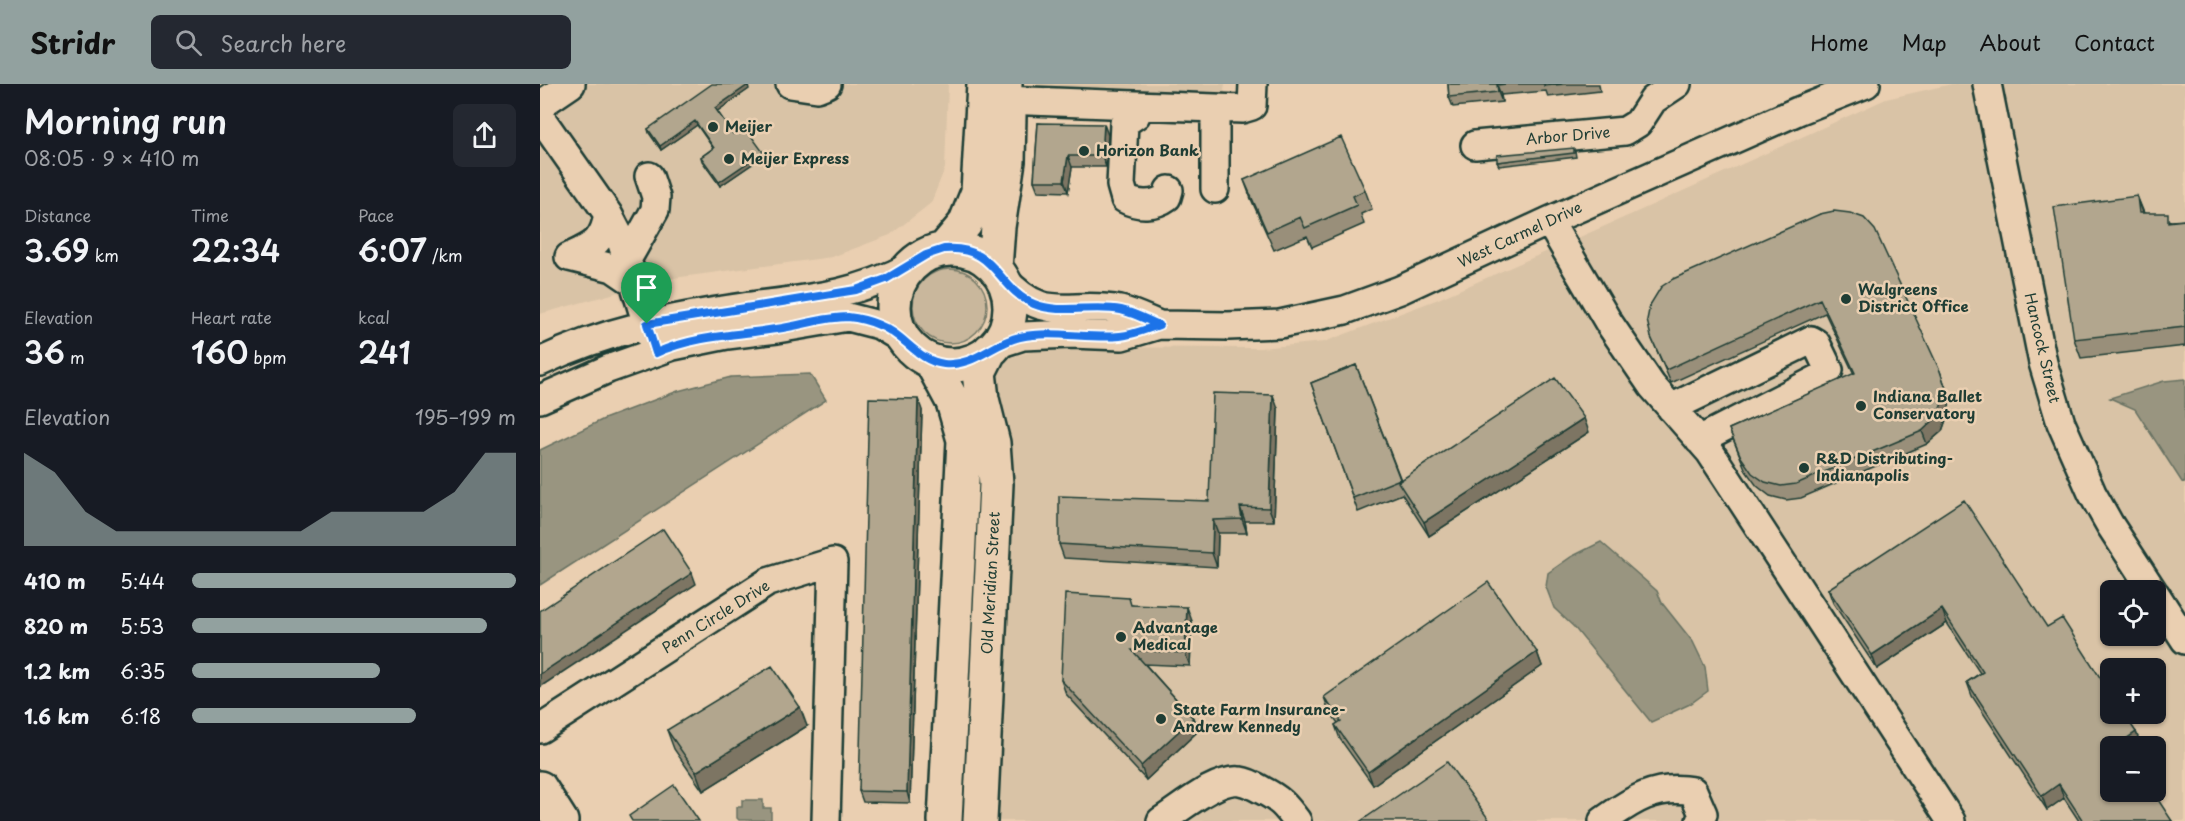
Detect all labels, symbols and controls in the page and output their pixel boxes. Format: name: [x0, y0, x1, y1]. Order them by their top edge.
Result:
search box: [151, 15, 571, 69]
text: Stridr: [30, 21, 115, 64]
icon: search: [172, 26, 205, 59]
text: Search here: [220, 26, 346, 59]
text: Home: [1810, 26, 1869, 58]
text: Map: [1902, 26, 1947, 58]
text: About: [1980, 26, 2041, 58]
text: Contact: [2074, 26, 2155, 58]
text: Morning run: [24, 95, 227, 145]
button: share: [453, 104, 516, 167]
place label: Meijer: [725, 114, 772, 137]
street label: Arbor Drive: [1525, 119, 1611, 150]
marker: Meijer: [706, 120, 720, 134]
place label: Horizon Bank: [1096, 138, 1199, 161]
text: 08:05 · 9 × 410 m: [24, 143, 199, 173]
marker: Horizon Bank: [1077, 144, 1091, 158]
place label: Meijer Express: [741, 146, 849, 169]
marker: Meijer Express: [722, 152, 736, 166]
street label: West Carmel Drive: [1453, 195, 1585, 273]
text: Distance: [24, 203, 91, 227]
text: Time: [191, 203, 229, 227]
text: Pace: [358, 203, 394, 227]
text: 3.69: [24, 227, 90, 272]
text: 22:34: [191, 227, 280, 272]
text: 6:07: [358, 227, 427, 272]
text: km: [90, 243, 119, 267]
text: /km: [427, 243, 463, 267]
pin: [621, 262, 672, 324]
icon: arrive: [630, 271, 663, 304]
place label: Walgreens District Office: [1858, 277, 1969, 317]
street label: Hancock Street: [2020, 290, 2067, 405]
marker: Walgreens District Office: [1839, 292, 1853, 306]
text: Elevation: [24, 305, 93, 329]
text: Heart rate: [191, 305, 272, 329]
text: kcal: [358, 305, 390, 329]
text: 36: [24, 329, 65, 374]
text: 160: [191, 329, 248, 374]
text: 241: [358, 329, 411, 374]
text: m: [65, 345, 85, 369]
text: bpm: [248, 345, 287, 369]
place label: Indiana Ballet Conservatory: [1873, 384, 1982, 424]
marker: Indiana Ballet Conservatory: [1854, 399, 1868, 413]
text: Elevation: [24, 402, 110, 432]
text: 195–199 m: [415, 402, 516, 432]
place label: R&D Distributing- Indianapolis: [1816, 446, 1953, 486]
marker: R&D Distributing- Indianapolis: [1797, 461, 1811, 475]
street label: Old Meridian Street: [974, 511, 1005, 655]
text: 410 m: [24, 566, 86, 596]
text: 5:44: [120, 566, 165, 596]
street label: Penn Circle Drive: [657, 573, 774, 658]
map controls: [2100, 580, 2166, 802]
button: locate: [2100, 580, 2166, 646]
text: 820 m: [24, 611, 88, 641]
text: 5:53: [120, 611, 164, 641]
place label: Advantage Medical: [1133, 615, 1218, 655]
marker: Advantage Medical: [1114, 630, 1128, 644]
text: 1.2 km: [24, 656, 90, 686]
text: 6:35: [120, 656, 165, 686]
button: +: [2100, 658, 2166, 724]
place label: State Farm Insurance- Andrew Kennedy: [1173, 697, 1346, 737]
text: 1.6 km: [24, 701, 89, 731]
text: 6:18: [120, 701, 161, 731]
marker: State Farm Insurance- Andrew Kennedy: [1154, 712, 1168, 726]
button: −: [2100, 736, 2166, 802]

